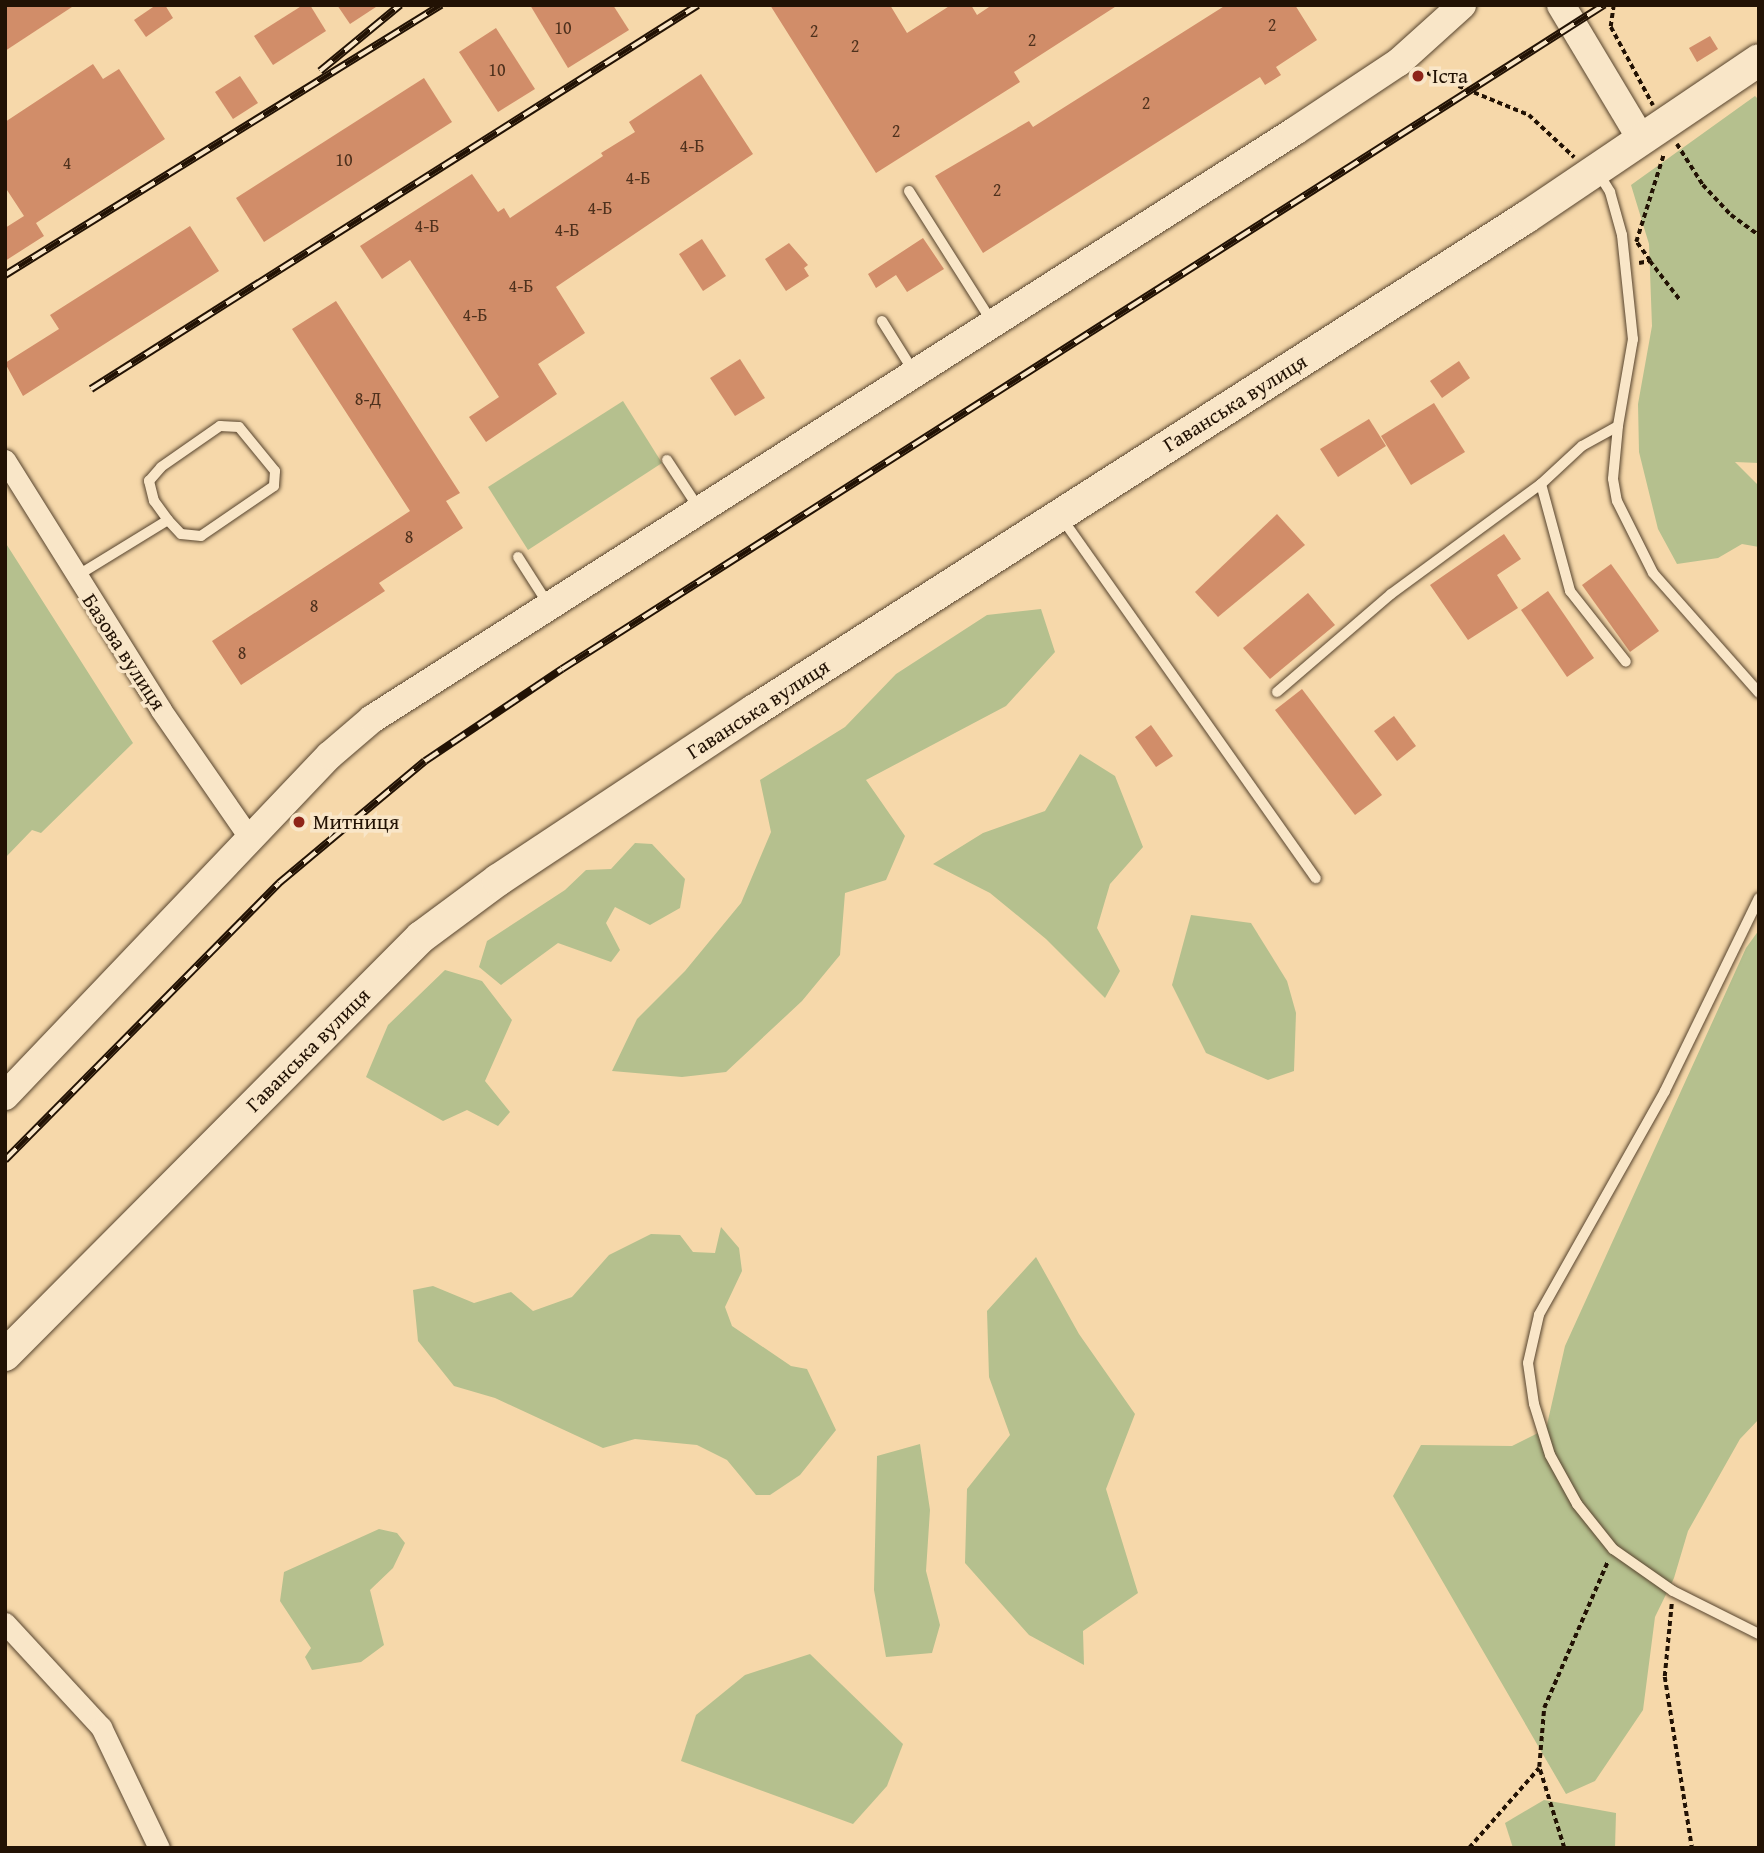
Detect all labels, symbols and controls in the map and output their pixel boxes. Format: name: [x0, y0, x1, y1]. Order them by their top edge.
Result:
house number: 2: [1268, 14, 1276, 36]
house number: 10: [554, 17, 572, 39]
house number: 2: [810, 20, 818, 42]
house number: 2: [1028, 29, 1036, 51]
house number: 2: [851, 35, 859, 57]
house number: 10: [488, 59, 506, 81]
place label: Іста: [1432, 63, 1468, 89]
marker: Іста: [1410, 68, 1426, 84]
house number: 2: [1142, 92, 1150, 114]
house number: 2: [892, 120, 900, 142]
house number: 4-Б: [679, 135, 705, 157]
house number: 10: [335, 149, 353, 171]
house number: 4: [63, 152, 71, 174]
house number: 4-Б: [625, 167, 651, 189]
house number: 2: [993, 179, 1001, 201]
house number: 4-Б: [587, 197, 613, 219]
house number: 4-Б: [414, 215, 440, 237]
house number: 4-Б: [554, 219, 580, 241]
house number: 4-Б: [508, 275, 534, 297]
house number: 4-Б: [462, 304, 488, 326]
street label: Гаванська вулиця: [1158, 349, 1312, 457]
house number: 8-Д: [355, 388, 381, 410]
house number: 8: [405, 526, 413, 548]
street label: Базова вулиця: [77, 589, 171, 715]
house number: 8: [310, 595, 318, 617]
house number: 8: [238, 642, 246, 664]
street label: Гаванська вулиця: [682, 653, 834, 765]
place label: Митниця: [313, 809, 399, 835]
marker: Митниця: [291, 814, 307, 830]
street label: Гаванська вулиця: [241, 983, 375, 1117]

